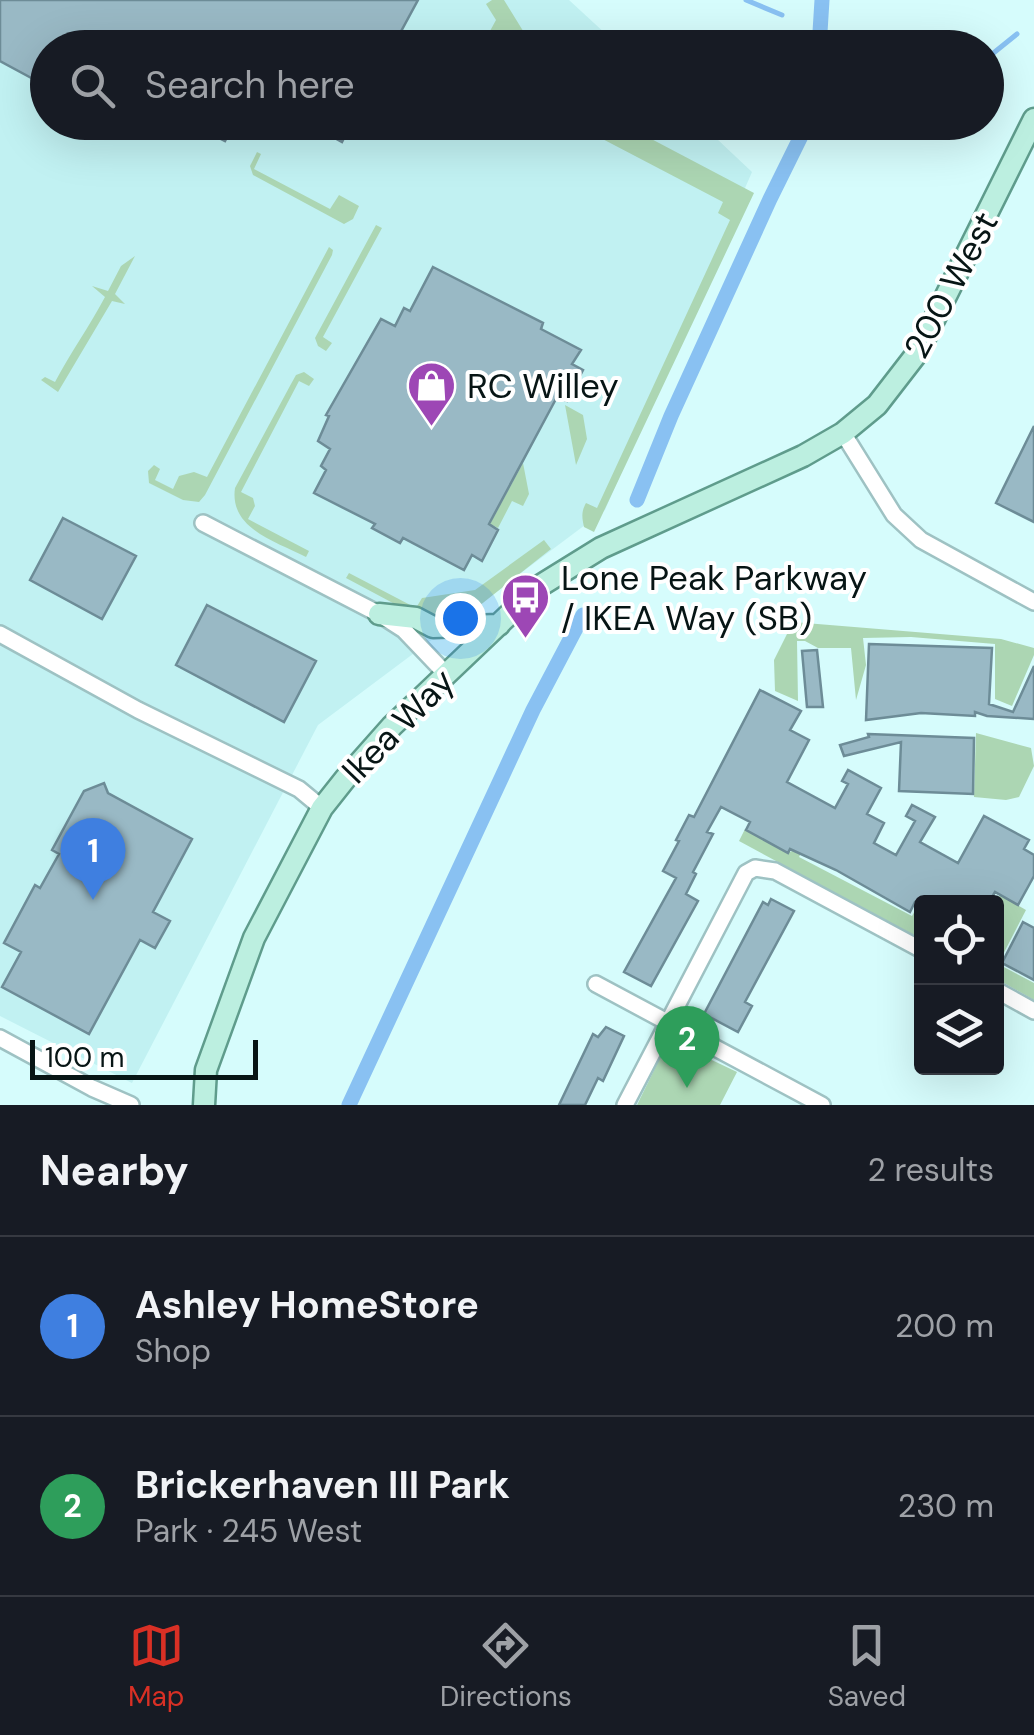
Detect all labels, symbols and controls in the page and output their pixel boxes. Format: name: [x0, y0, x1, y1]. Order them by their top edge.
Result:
search box: [30, 30, 1004, 140]
icon: search: [65, 58, 120, 113]
text: Search here: [145, 60, 355, 110]
street label: 200 West: [893, 204, 1009, 366]
shop icon: RC Willey: [406, 360, 458, 428]
place label: RC Willey: [467, 363, 619, 409]
place label: Lone Peak Parkway / IKEA Way (SB): [561, 555, 867, 641]
bus stop icon: Lone Peak Parkway / IKEA Way (SB): [500, 572, 552, 640]
your location: [435, 593, 486, 644]
street label: Ikea Way: [332, 659, 464, 793]
pin: 1: [61, 818, 126, 900]
map controls: [914, 895, 1004, 1075]
button: locate: [914, 895, 1004, 985]
button: layers: [914, 985, 1004, 1075]
pin: 2: [654, 1006, 720, 1088]
scale bar: [30, 1035, 258, 1080]
text: 100 m: [45, 1039, 124, 1076]
text: Nearby: [40, 1143, 189, 1198]
text: 2 results: [868, 1149, 994, 1191]
text: Ashley HomeStore: [135, 1280, 479, 1330]
text: 1: [67, 1305, 78, 1347]
text: 200 m: [895, 1305, 994, 1347]
text: Shop: [135, 1330, 211, 1372]
text: Brickerhaven III Park: [135, 1460, 510, 1510]
text: 2: [63, 1485, 82, 1527]
text: 230 m: [898, 1485, 994, 1527]
text: Park · 245 West: [135, 1510, 362, 1552]
tab: Map: [128, 1618, 184, 1715]
tab: Directions: [440, 1618, 572, 1715]
tab: Saved: [828, 1618, 906, 1715]

